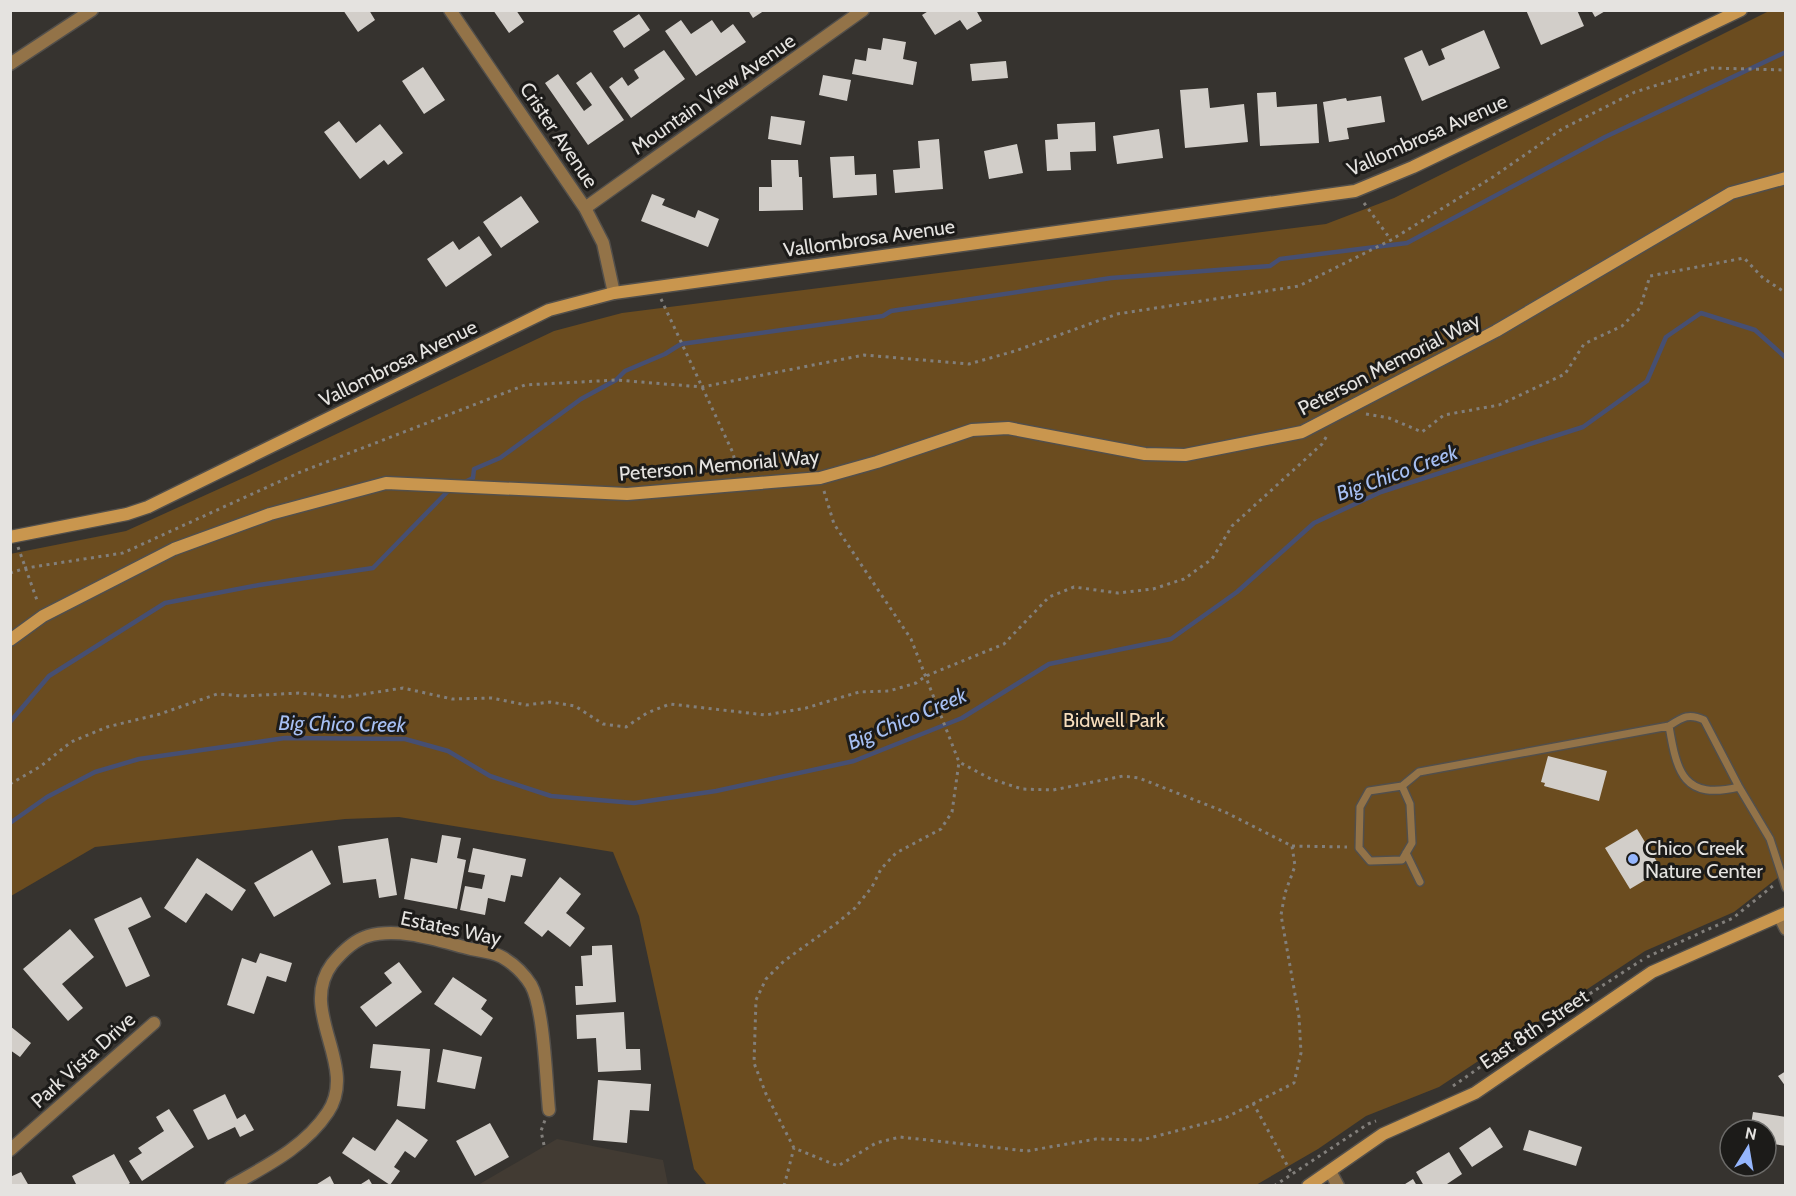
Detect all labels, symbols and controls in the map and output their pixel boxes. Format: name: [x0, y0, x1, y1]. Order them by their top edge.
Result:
street label: Mountain View Avenue: [626, 28, 800, 160]
street label: Crister Avenue: [515, 78, 603, 192]
street label: Vallombrosa Avenue: [1343, 89, 1511, 181]
street label: Vallombrosa Avenue: [782, 214, 956, 262]
street label: Peterson Memorial Way: [1294, 308, 1484, 420]
street label: Vallombrosa Avenue: [315, 314, 481, 412]
water label: Big Chico Creek: [1333, 439, 1462, 506]
street label: Peterson Memorial Way: [618, 444, 820, 486]
water label: Big Chico Creek: [843, 682, 971, 755]
park label: Bidwell Park: [1063, 708, 1165, 732]
water label: Big Chico Creek: [278, 710, 407, 737]
place label: Chico Creek Nature Center: [1645, 836, 1763, 883]
marker: Chico Creek Nature Center: [1626, 852, 1640, 866]
street label: Estates Way: [398, 906, 504, 950]
street label: East 8th Street: [1475, 984, 1593, 1074]
street label: Park Vista Drive: [26, 1007, 140, 1113]
north arrow: [1718, 1118, 1778, 1178]
text: N: [1743, 1123, 1758, 1144]

